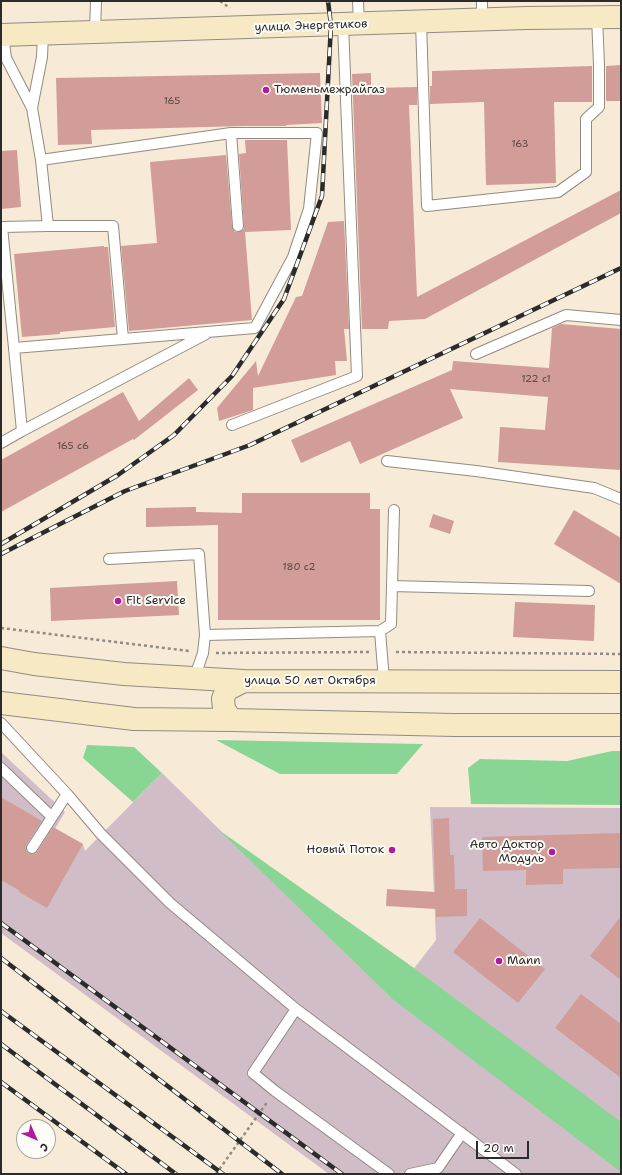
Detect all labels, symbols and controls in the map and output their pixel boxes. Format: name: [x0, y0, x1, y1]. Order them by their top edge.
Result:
street label: улица Энергетиков: [254, 17, 368, 35]
place label: Тюменьмежрайгаз: [274, 83, 385, 97]
marker: Тюменьмежрайгаз: [261, 85, 271, 95]
house number: 165: [164, 95, 180, 107]
house number: 163: [511, 138, 529, 150]
house number: 122 с1: [521, 373, 551, 385]
house number: 165 с6: [57, 440, 89, 452]
house number: 180 с2: [283, 561, 315, 573]
place label: Fit Service: [126, 594, 186, 608]
marker: Fit Service: [113, 596, 123, 606]
street label: улица 50 лет Октября: [244, 674, 376, 688]
place label: Авто Доктор Модуль: [470, 838, 544, 866]
place label: Новый Поток: [307, 843, 384, 857]
marker: Новый Поток: [387, 845, 397, 855]
marker: Авто Доктор Модуль: [547, 847, 557, 857]
place label: Mann: [507, 954, 541, 968]
marker: Mann: [494, 956, 504, 966]
north arrow: [16, 1119, 56, 1159]
scale bar: [478, 1133, 531, 1159]
text: С: [36, 1139, 52, 1155]
text: 20 m: [483, 1140, 514, 1156]

